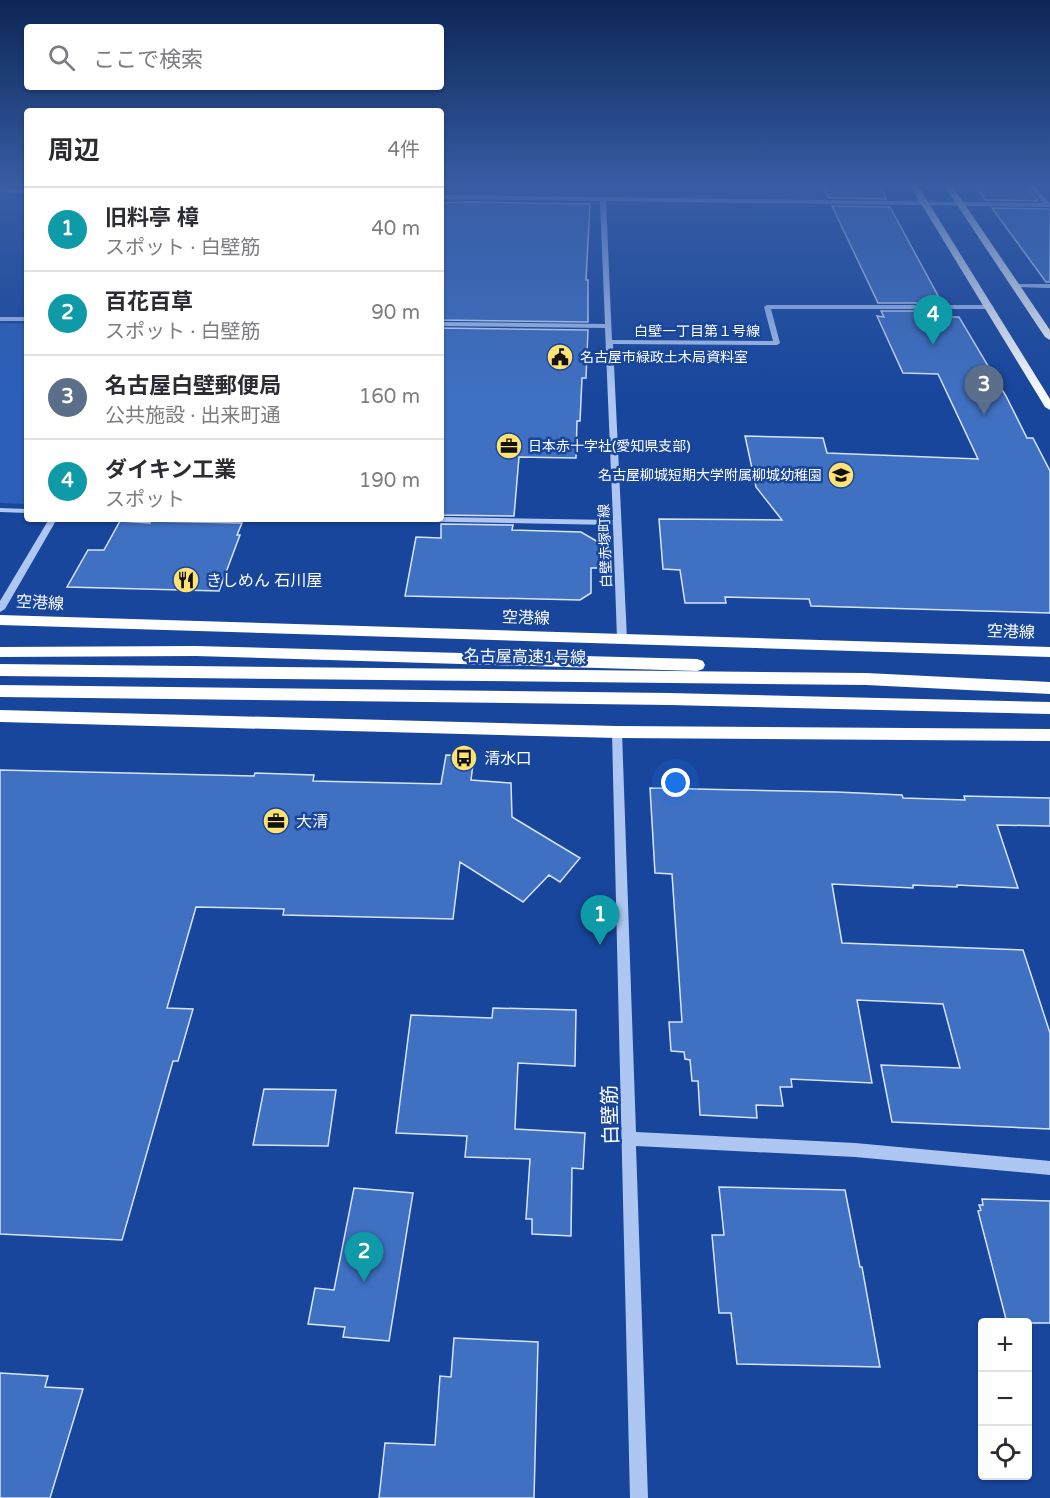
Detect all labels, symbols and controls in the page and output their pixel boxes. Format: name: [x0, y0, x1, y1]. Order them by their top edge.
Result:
search box: [24, 24, 444, 90]
icon: search: [45, 41, 78, 74]
text: ここで検索: [93, 47, 203, 73]
text: 周辺: [48, 135, 100, 166]
text: 4件: [387, 138, 420, 162]
text: 旧料亭 樟: [105, 205, 199, 231]
text: 1: [61, 217, 74, 241]
text: 40 m: [371, 217, 420, 241]
text: スポット · 白壁筋: [105, 236, 261, 260]
text: 百花百草: [105, 289, 193, 315]
pin: 4: [914, 296, 952, 345]
text: 2: [61, 301, 74, 325]
text: 90 m: [371, 301, 420, 325]
text: スポット · 白壁筋: [105, 320, 261, 344]
street label: 白壁一丁目第１号線: [634, 323, 760, 340]
public building icon: 名古屋市緑政土木局資料室: [545, 342, 575, 372]
place label: 名古屋市緑政土木局資料室: [580, 349, 748, 366]
pin: 3: [964, 366, 1004, 415]
text: 名古屋白壁郵便局: [105, 373, 281, 399]
text: 3: [61, 385, 74, 409]
text: 160 m: [359, 385, 420, 409]
text: 公共施設 · 出来町通: [105, 404, 281, 428]
office icon: 日本赤十字社(愛知県支部): [494, 431, 524, 461]
place label: 日本赤十字社(愛知県支部): [528, 438, 691, 455]
text: ダイキン工業: [105, 457, 236, 483]
school or university icon: 名古屋柳城短期大学附属柳城幼稚園: [826, 460, 856, 490]
place label: 名古屋柳城短期大学附属柳城幼稚園: [598, 467, 822, 484]
text: 4: [61, 469, 74, 493]
text: 190 m: [359, 469, 420, 493]
text: スポット: [105, 488, 185, 512]
street label: 白壁赤塚町線: [596, 504, 615, 588]
restaurant icon: きしめん 石川屋: [171, 565, 201, 595]
place label: きしめん 石川屋: [206, 571, 322, 591]
street label: 空港線: [15, 592, 64, 614]
street label: 空港線: [502, 607, 550, 629]
street label: 空港線: [987, 621, 1035, 643]
street label: 名古屋高速1号線: [464, 646, 586, 668]
bus stop icon: 清水口: [449, 743, 479, 773]
place label: 清水口: [484, 749, 532, 769]
your location: [661, 768, 690, 797]
office icon: 大清: [261, 806, 291, 836]
place label: 大清: [296, 812, 328, 832]
pin: 1: [580, 896, 620, 945]
street label: 白壁筋: [598, 1085, 624, 1145]
pin: 2: [344, 1232, 384, 1282]
map controls: [978, 1318, 1032, 1480]
button: +: [978, 1318, 1032, 1372]
button: −: [978, 1372, 1032, 1426]
button: locate: [978, 1426, 1032, 1480]

